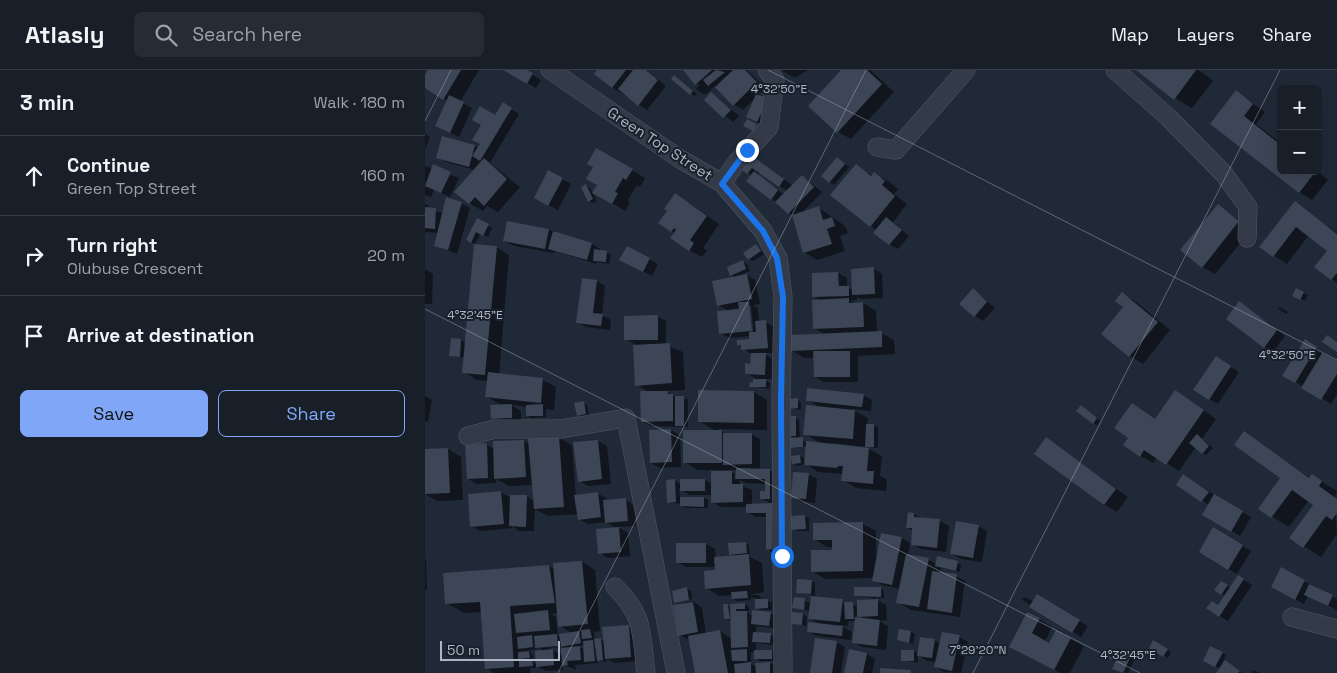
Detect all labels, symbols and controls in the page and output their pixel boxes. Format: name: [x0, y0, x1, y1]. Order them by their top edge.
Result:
search box: [134, 12, 484, 57]
text: Atlasly: [25, 19, 104, 50]
icon: search: [152, 21, 180, 49]
text: Search here: [192, 22, 302, 47]
text: Map: [1111, 23, 1149, 46]
text: Layers: [1177, 23, 1234, 46]
text: Share: [1262, 23, 1312, 46]
text: 4°32'50"E: [751, 81, 807, 97]
map controls: [1277, 85, 1322, 175]
button: +: [1277, 85, 1322, 130]
text: 3 min: [20, 89, 75, 116]
text: Walk · 180 m: [313, 92, 405, 113]
street label: Green Top Street: [604, 102, 717, 185]
button: −: [1277, 130, 1322, 175]
route end: [736, 139, 759, 162]
text: Continue: [67, 153, 150, 178]
icon: ahead: [20, 162, 48, 190]
text: 160 m: [360, 165, 405, 186]
text: Green Top Street: [67, 178, 197, 199]
text: Turn right: [67, 233, 157, 258]
icon: right: [20, 242, 48, 270]
text: 20 m: [367, 245, 405, 266]
text: Olubuse Crescent: [67, 258, 203, 279]
text: 4°32'45"E: [447, 307, 503, 323]
icon: arrive: [20, 322, 48, 350]
text: Arrive at destination: [67, 323, 255, 348]
text: 4°32'50"E: [1259, 347, 1315, 363]
button: Save: [20, 390, 208, 437]
button: Share: [218, 390, 405, 437]
route start: [771, 545, 794, 568]
scale bar: [440, 638, 560, 661]
text: 50 m: [447, 641, 480, 659]
text: 7°29'20"N: [950, 642, 1006, 658]
text: 4°32'45"E: [1100, 647, 1156, 663]

